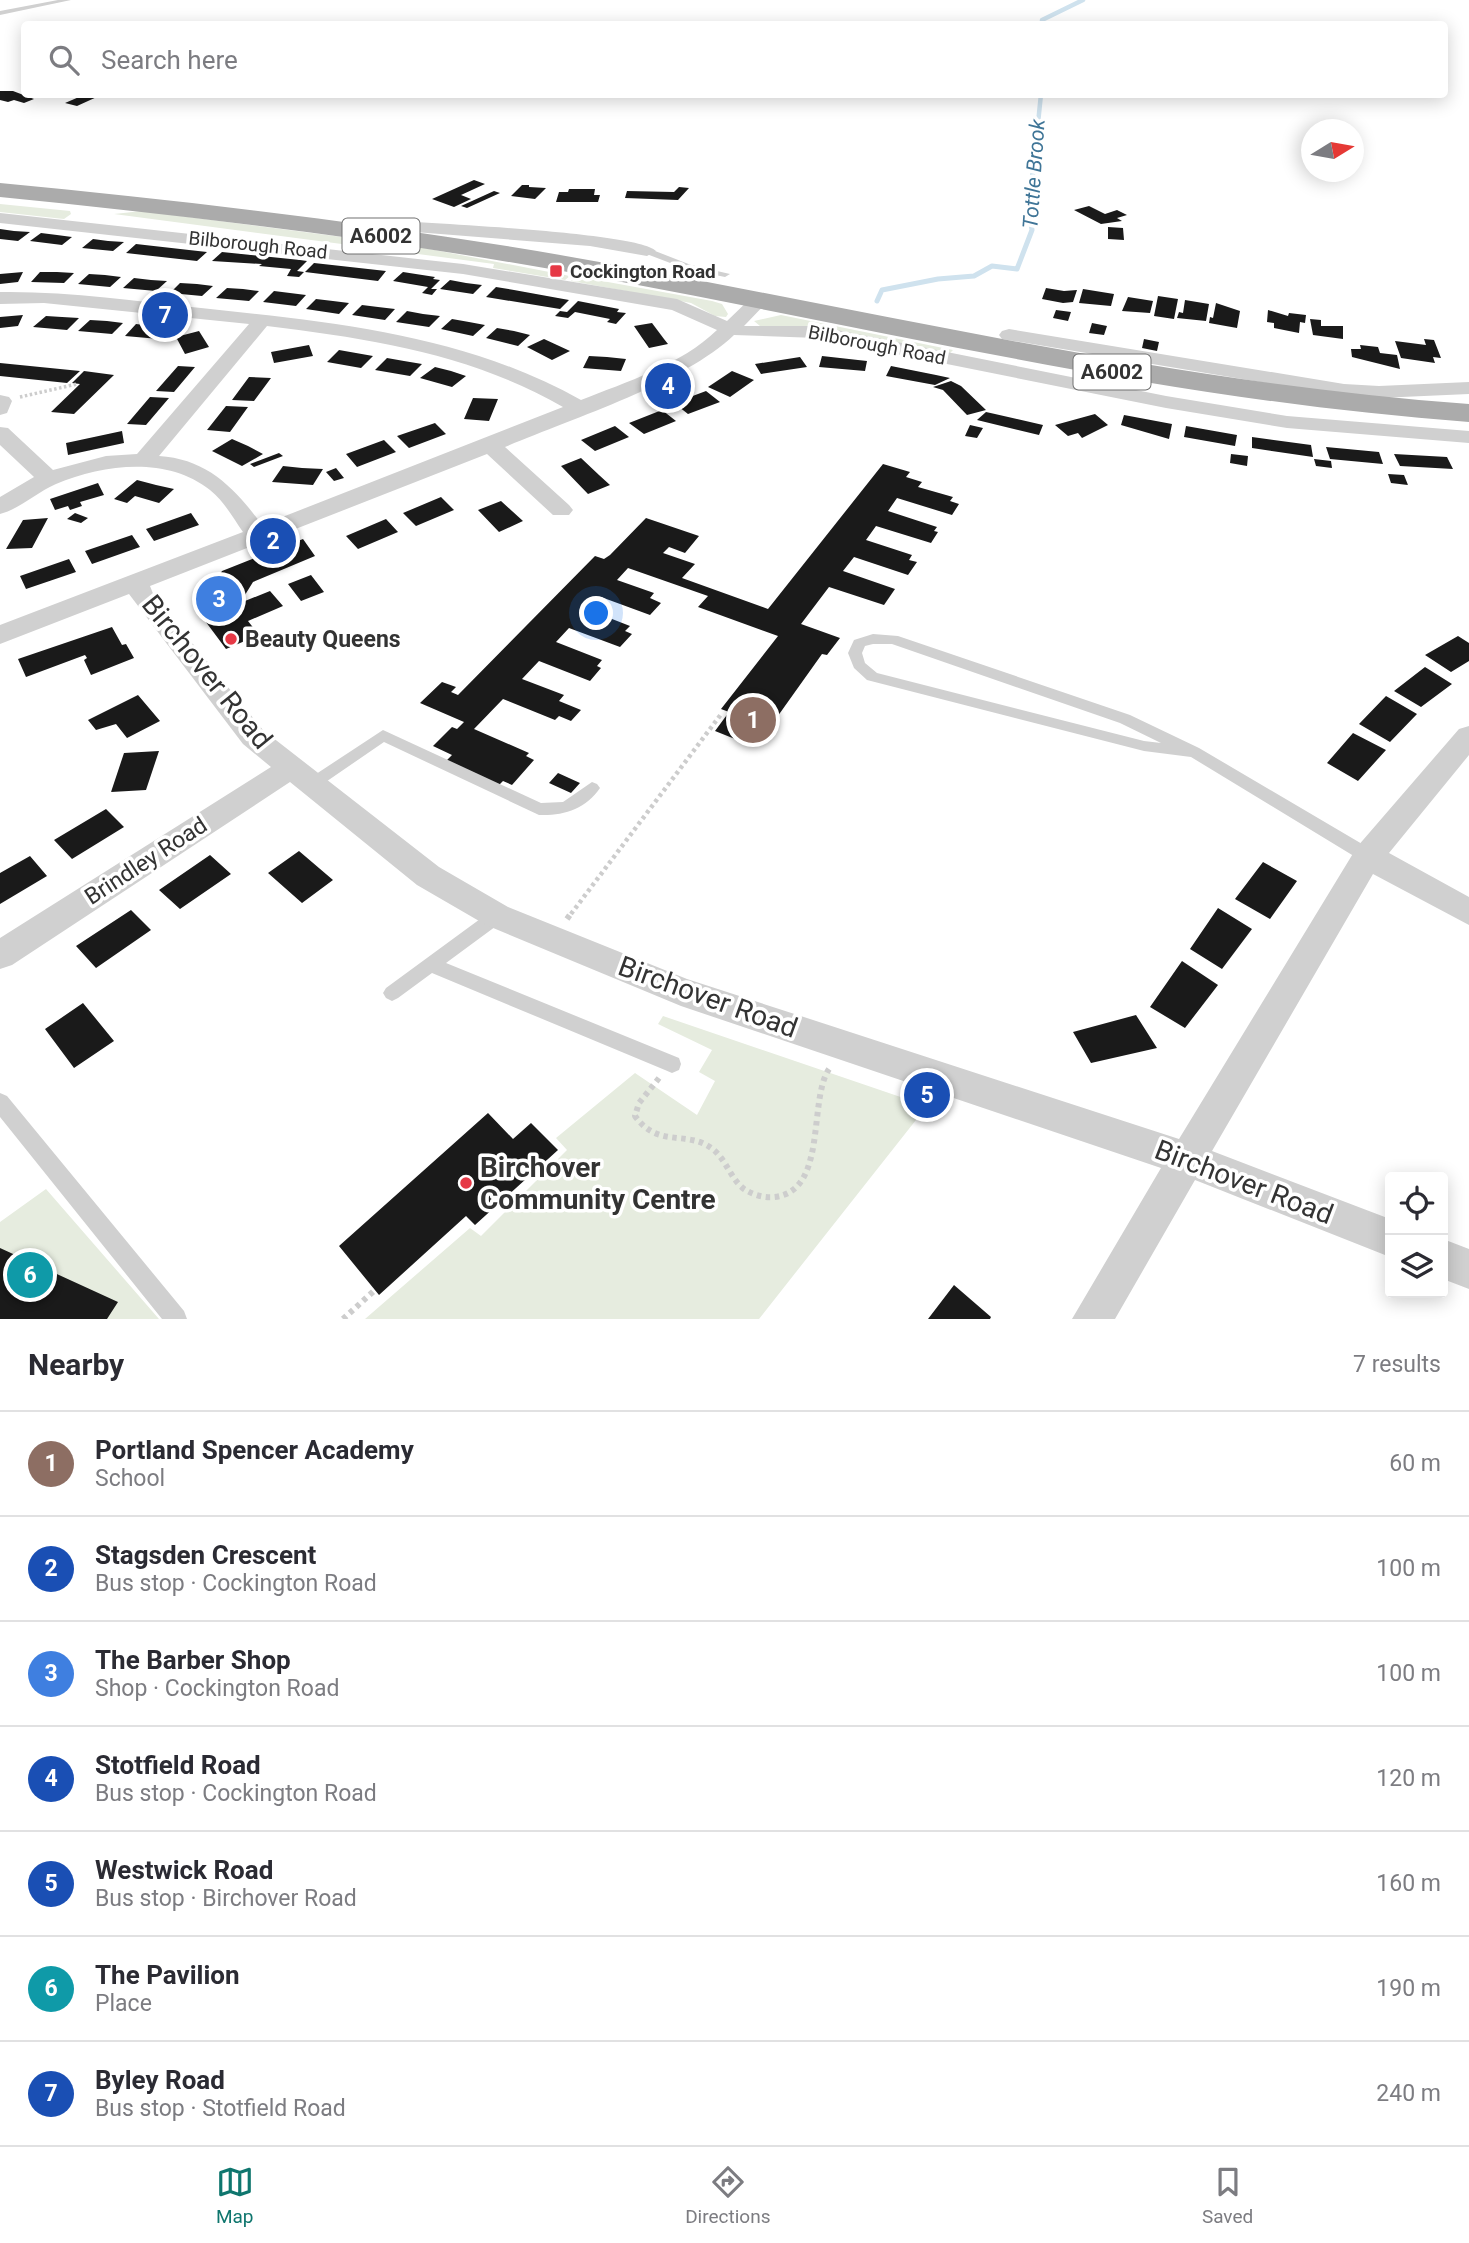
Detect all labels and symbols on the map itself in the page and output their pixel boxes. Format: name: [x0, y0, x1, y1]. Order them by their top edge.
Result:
water label: Tottle Brook: [1018, 118, 1050, 230]
north arrow: [1301, 119, 1364, 182]
road number: A6002: [342, 218, 420, 254]
street label: Bilborough Road: [187, 226, 329, 264]
place label: Cockington Road: [570, 260, 716, 283]
marker: Cockington Road: [548, 263, 564, 279]
pin: 7: [142, 289, 188, 341]
street label: Bilborough Road: [806, 320, 948, 370]
road number: A6002: [1074, 354, 1150, 390]
pin: 4: [645, 360, 691, 412]
pin: 2: [250, 515, 296, 567]
pin: 3: [196, 573, 242, 625]
street label: Birchover Road: [135, 588, 279, 756]
your location: [579, 596, 613, 630]
place label: Beauty Queens: [245, 626, 401, 653]
marker: Beauty Queens: [223, 631, 239, 647]
pin: 1: [730, 694, 776, 746]
street label: Brindley Road: [80, 811, 212, 911]
street label: Birchover Road: [614, 949, 802, 1045]
pin: 5: [904, 1069, 950, 1121]
street label: Birchover Road: [1150, 1133, 1338, 1231]
place label: Birchover Community Centre: [480, 1151, 716, 1216]
marker: Birchover Community Centre: [458, 1175, 474, 1191]
pin: 6: [7, 1249, 53, 1301]

